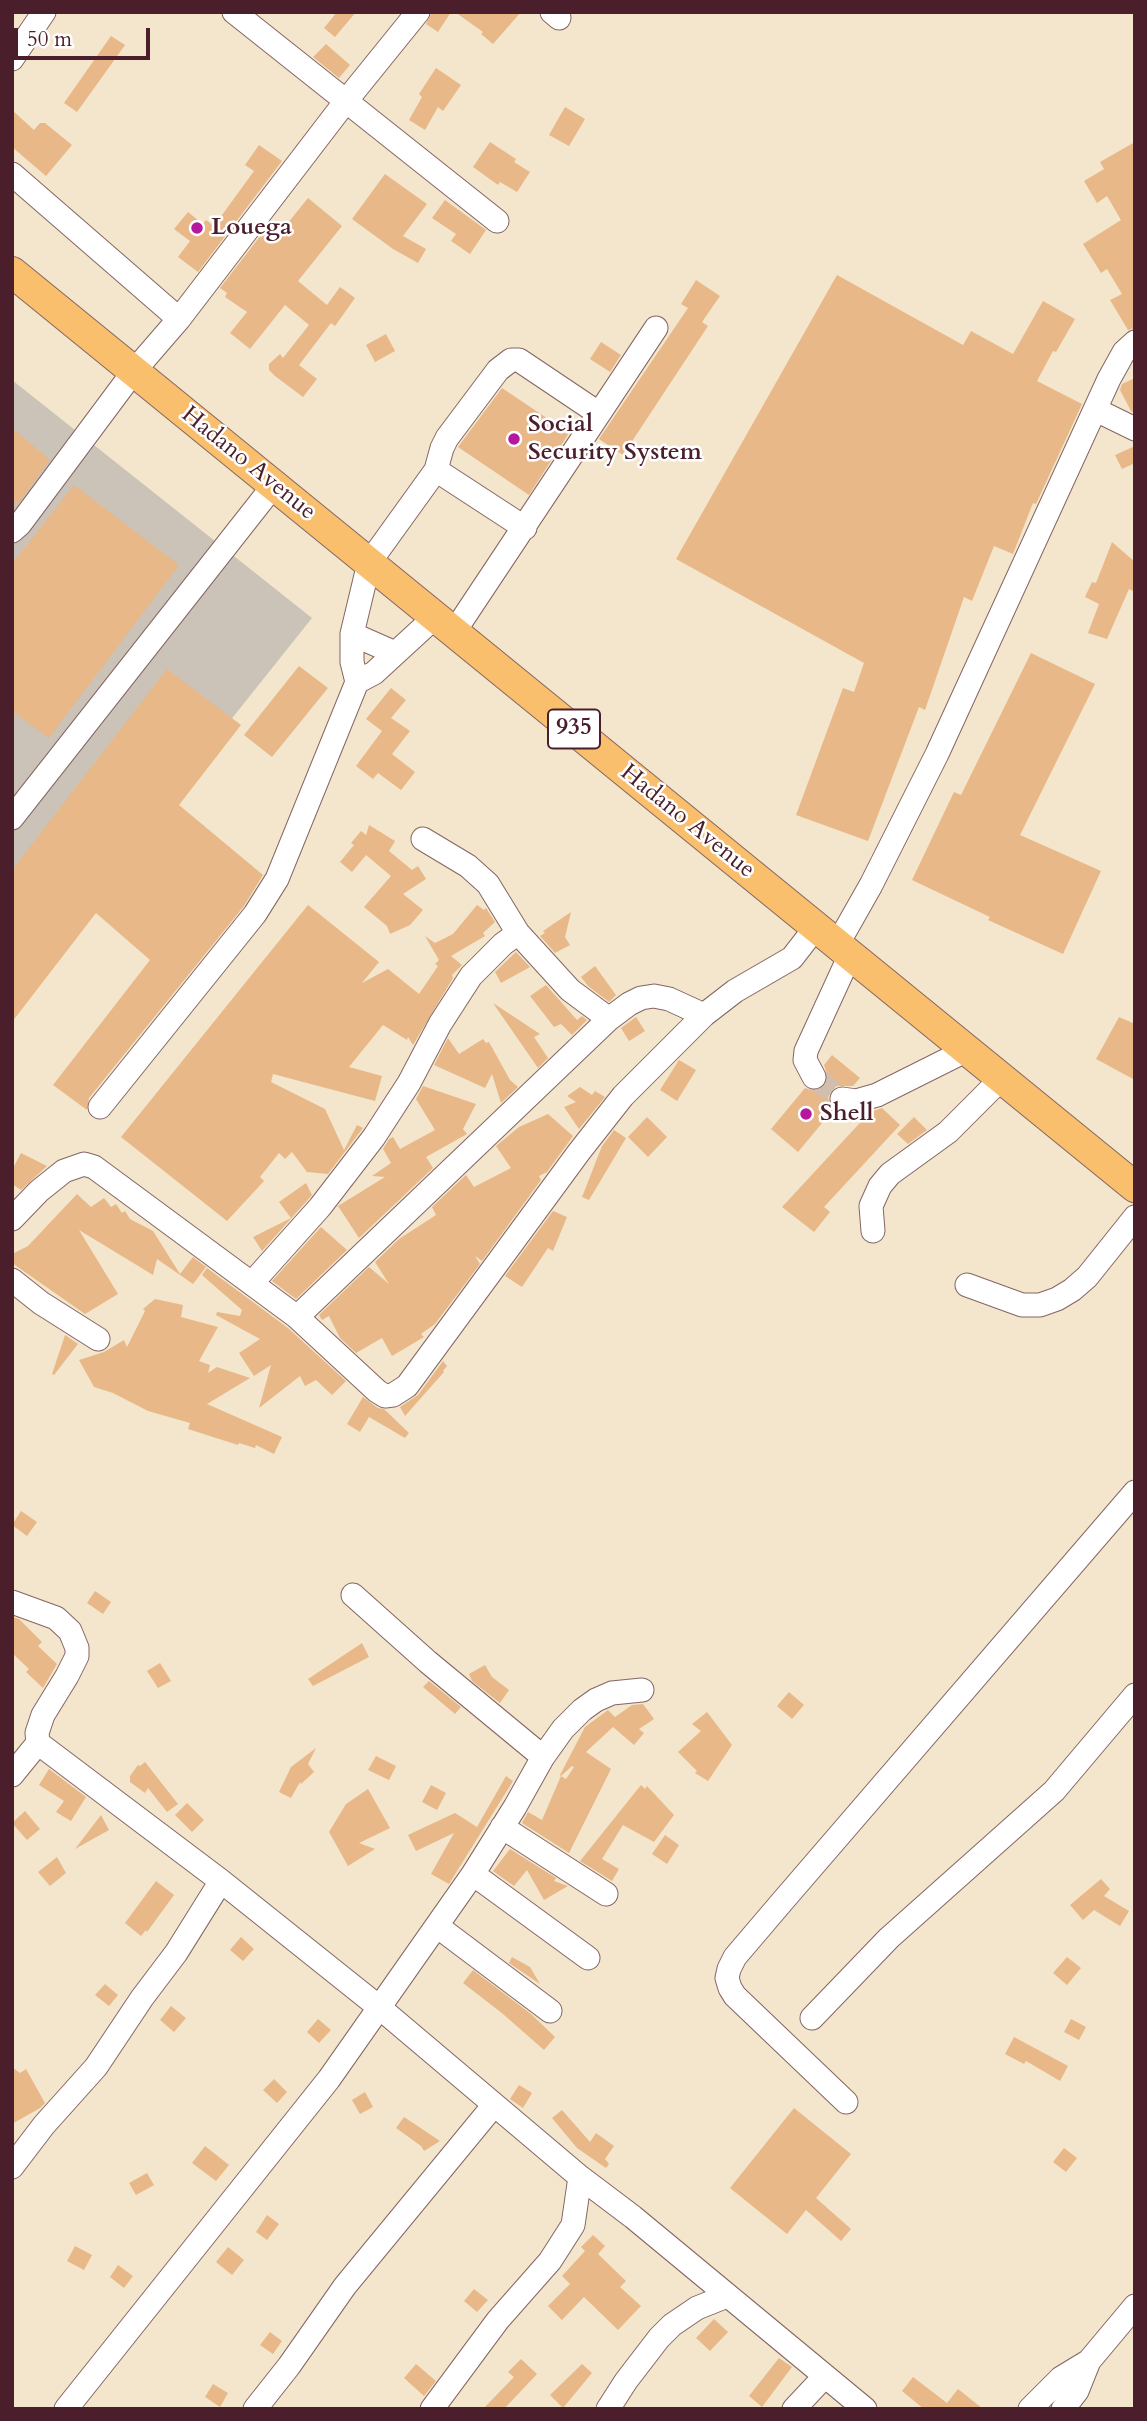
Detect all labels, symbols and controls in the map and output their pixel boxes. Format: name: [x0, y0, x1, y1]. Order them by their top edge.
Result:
scale bar: [18, 14, 154, 58]
text: 50 m: [27, 25, 72, 54]
place label: Louega: [211, 214, 292, 242]
marker: Louega: [189, 220, 205, 236]
street label: Hadano Avenue: [175, 401, 321, 527]
place label: Social Security System: [528, 411, 702, 467]
marker: Social Security System: [506, 431, 522, 447]
road number: 935: [548, 709, 600, 748]
street label: Hadano Avenue: [614, 759, 760, 885]
place label: Shell: [820, 1100, 874, 1128]
marker: Shell: [798, 1106, 814, 1122]

